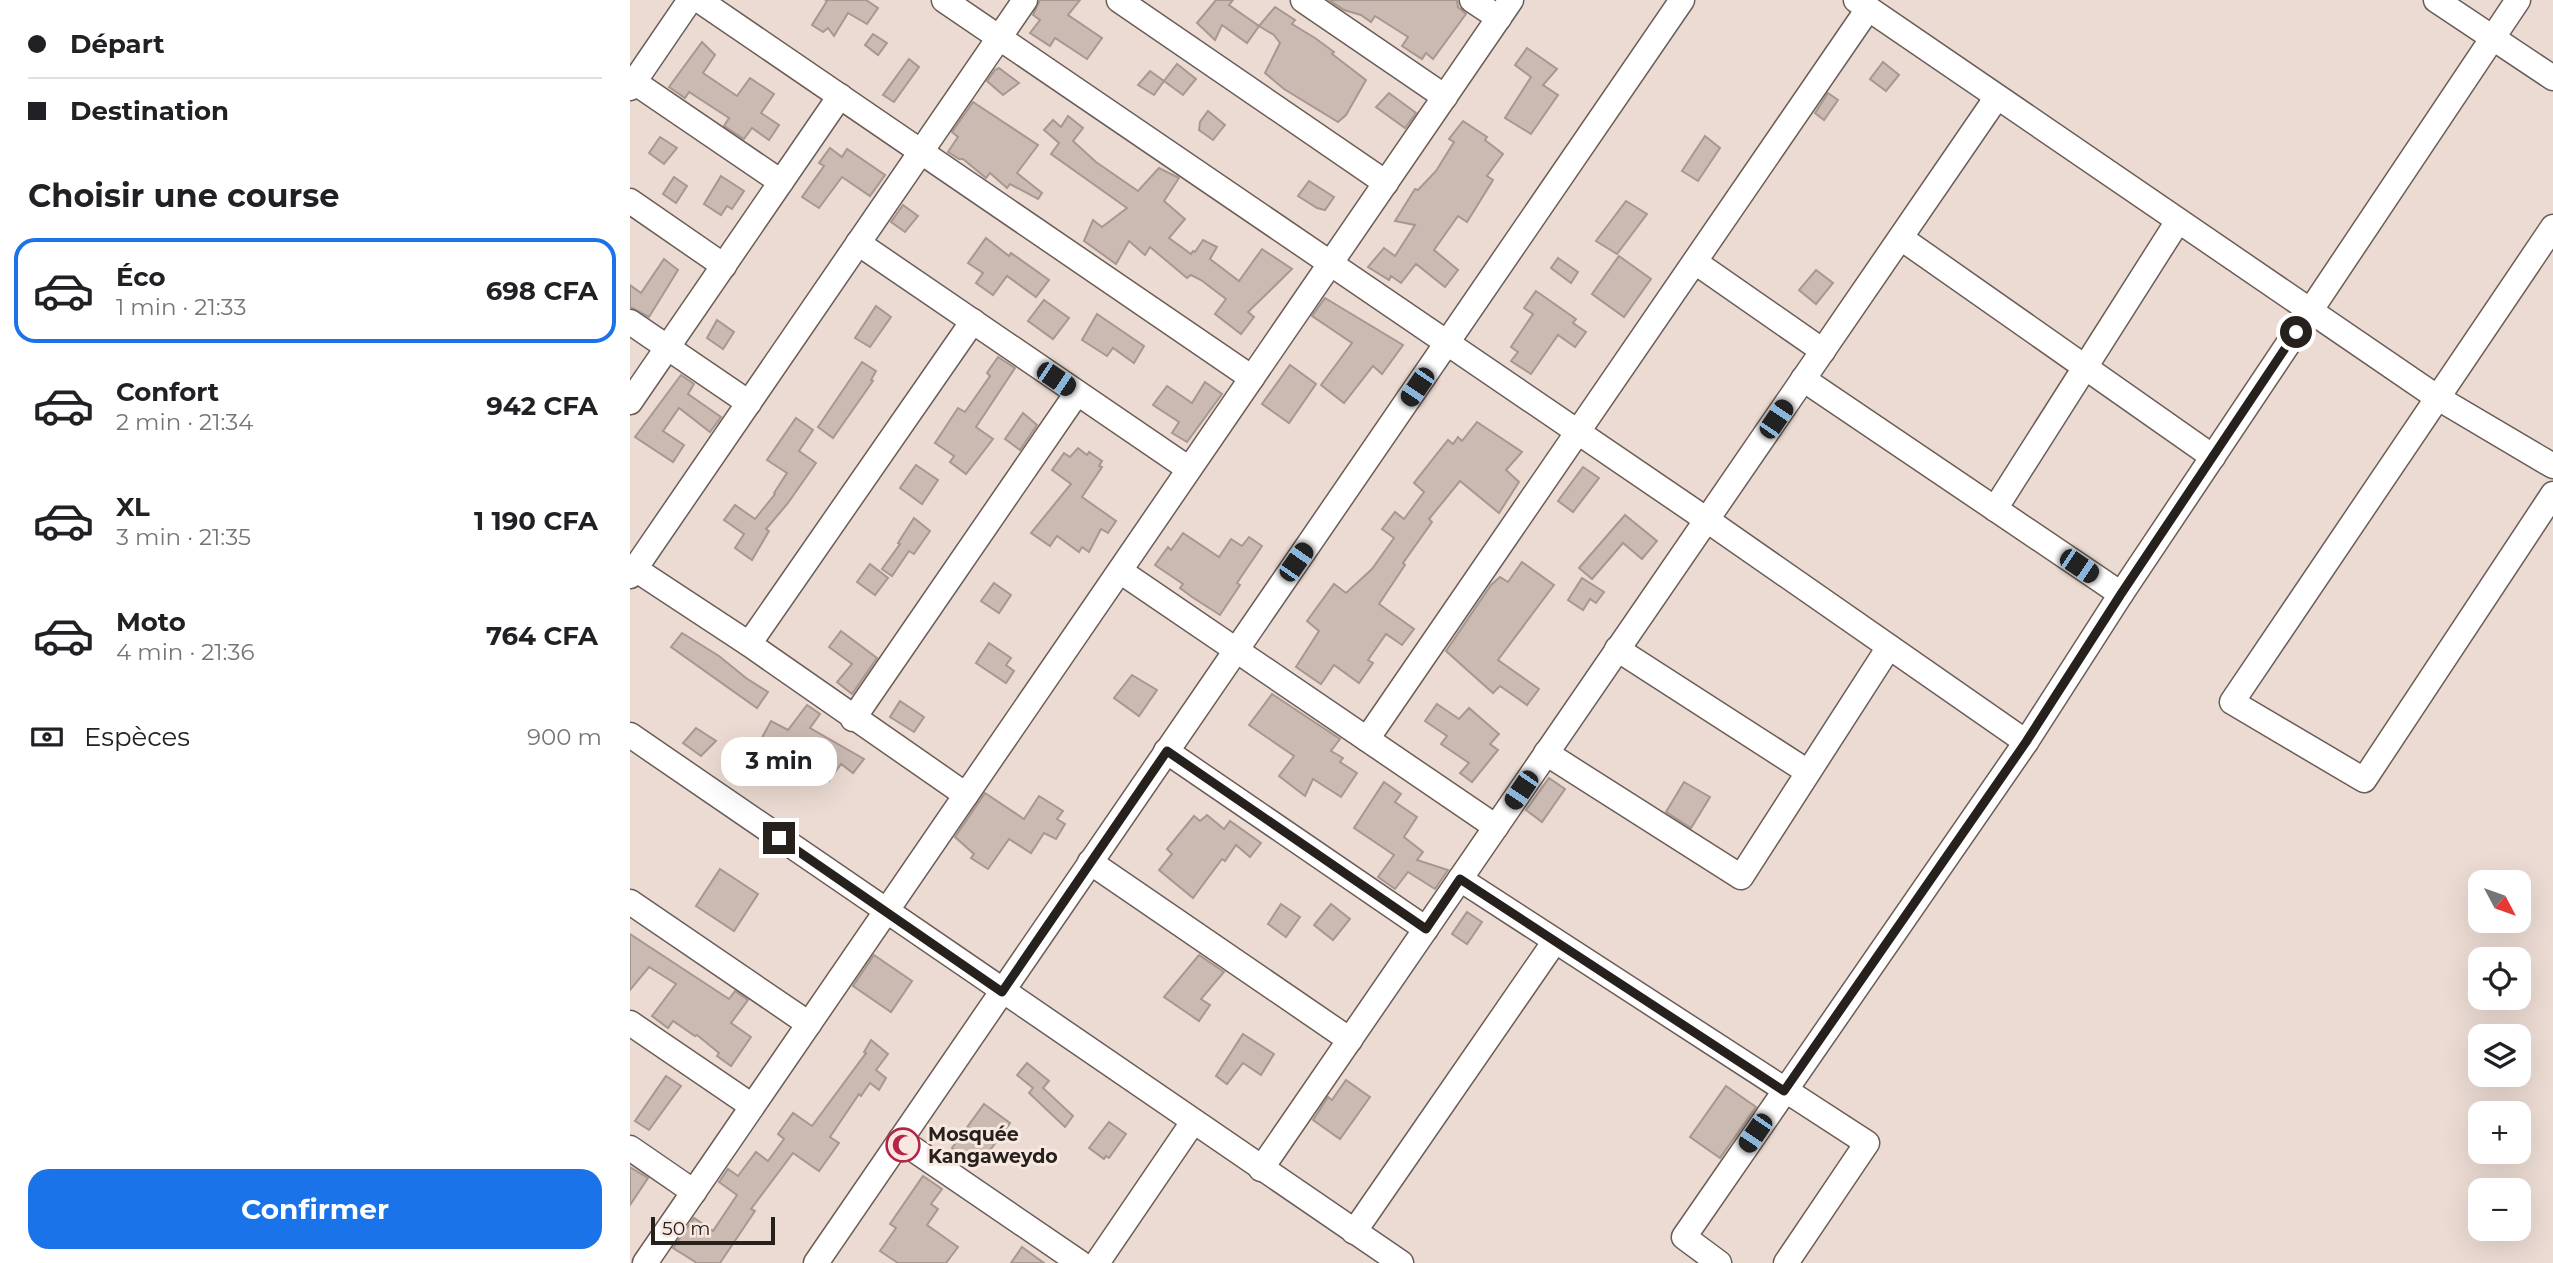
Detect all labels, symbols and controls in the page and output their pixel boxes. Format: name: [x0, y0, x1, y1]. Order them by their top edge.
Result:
text: Départ: [70, 28, 165, 60]
text: Destination: [70, 95, 229, 127]
text: Choisir une course: [28, 176, 340, 215]
icon: car: [32, 259, 95, 322]
text: Éco: [116, 261, 166, 293]
text: 698 CFA: [486, 275, 598, 307]
text: 1 min · 21:33: [116, 293, 246, 321]
route start: [2280, 316, 2312, 348]
car: [1033, 359, 1080, 399]
car: [1397, 364, 1438, 410]
icon: car: [32, 374, 95, 437]
text: Confort: [116, 376, 219, 408]
text: 942 CFA: [486, 390, 598, 422]
car: [1756, 396, 1797, 442]
text: 2 min · 21:34: [116, 408, 254, 436]
icon: car: [32, 489, 95, 552]
text: XL: [116, 491, 150, 523]
text: 1 190 CFA: [474, 505, 598, 537]
text: 3 min · 21:35: [116, 523, 251, 551]
car: [1276, 539, 1317, 585]
car: [2056, 546, 2103, 586]
icon: car: [32, 604, 95, 667]
text: Moto: [116, 606, 186, 638]
text: 764 CFA: [486, 620, 598, 652]
text: 4 min · 21:36: [116, 638, 254, 666]
icon: cash: [28, 718, 66, 756]
text: Espèces: [84, 721, 190, 753]
text: 900 m: [527, 723, 602, 751]
callout: 3 min: [721, 736, 837, 786]
text: 3 min: [745, 747, 813, 775]
car: [1501, 767, 1542, 813]
route end: [763, 822, 795, 854]
north arrow: [2468, 870, 2530, 933]
map controls: [2468, 870, 2531, 1241]
button: locate: [2468, 947, 2531, 1010]
button: layers: [2468, 1024, 2531, 1087]
button: +: [2468, 1101, 2531, 1164]
car: [1735, 1110, 1776, 1156]
place label: Mosquée Kangaweydo: [928, 1123, 1058, 1168]
mosque icon: Mosquée Kangaweydo: [884, 1126, 922, 1164]
button: Confirmer: [28, 1169, 602, 1249]
button: −: [2468, 1178, 2531, 1241]
scale bar: [651, 1214, 775, 1246]
text: 50 m: [662, 1217, 710, 1240]

